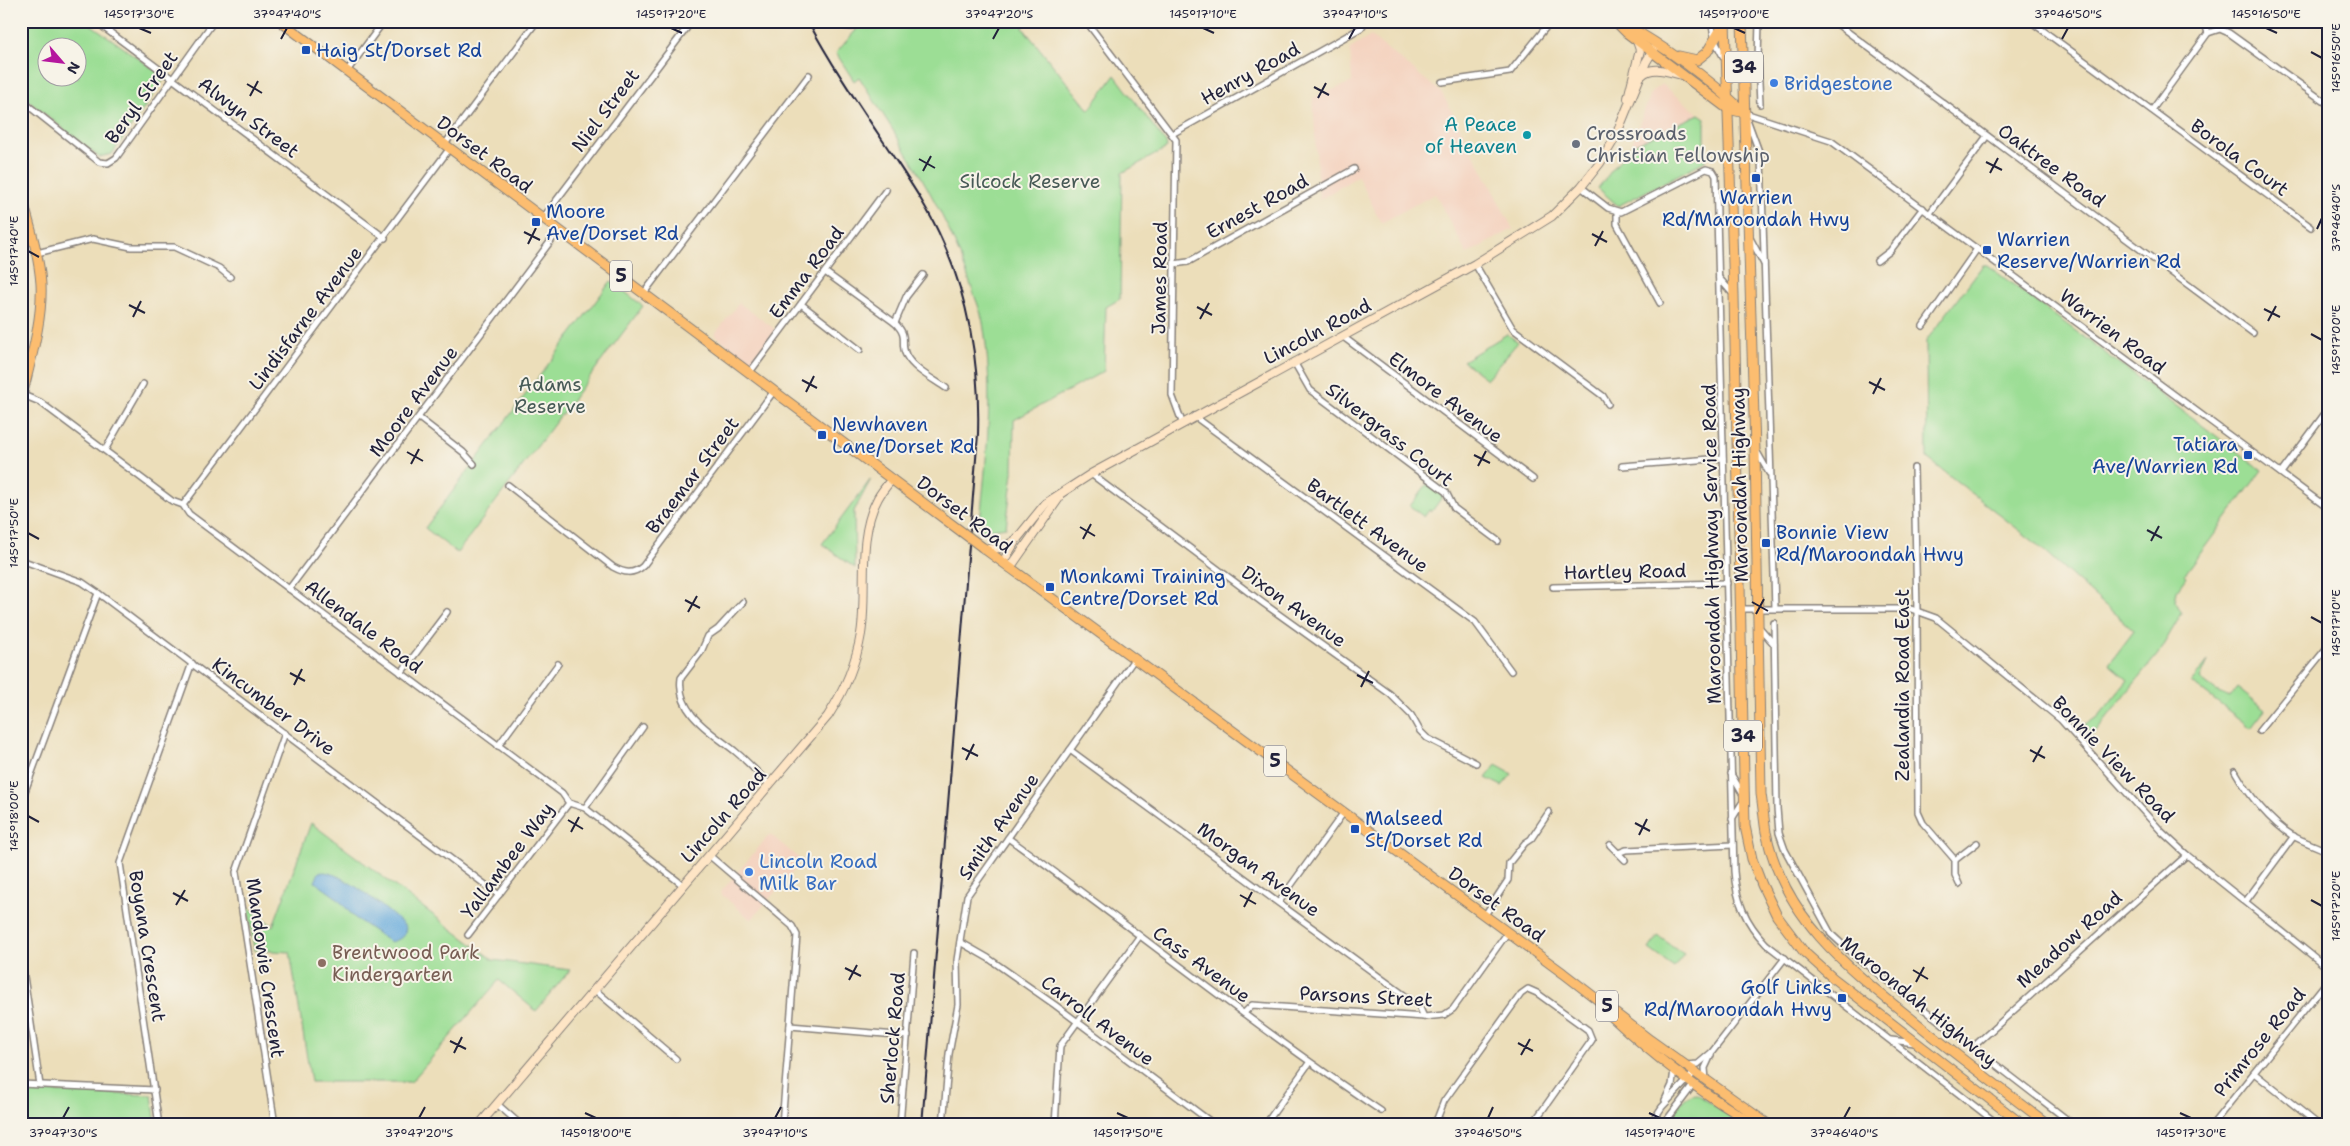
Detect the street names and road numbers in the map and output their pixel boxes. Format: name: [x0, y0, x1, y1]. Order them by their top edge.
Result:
street label: Henry Road: [1196, 36, 1304, 111]
street label: Beryl Street: [99, 46, 184, 149]
road number: 34: [1725, 52, 1763, 82]
street label: Niel Street: [566, 64, 645, 157]
street label: Alwyn Street: [193, 71, 304, 164]
street label: Dorset Road: [432, 110, 538, 199]
street label: Borola Court: [2185, 113, 2294, 202]
street label: Oaktree Road: [1993, 118, 2111, 213]
street label: Ernest Road: [1202, 168, 1313, 245]
street label: Emma Road: [763, 221, 850, 324]
street label: James Road: [1146, 221, 1173, 335]
street label: Lindisfarne Avenue: [243, 241, 368, 395]
road number: 5: [610, 260, 632, 292]
street label: Warrien Road: [2054, 283, 2171, 380]
street label: Lincoln Road: [1259, 293, 1375, 370]
street label: Moore Avenue: [363, 341, 463, 462]
street label: Elmore Avenue: [1383, 346, 1508, 449]
street label: Silvergrass Court: [1321, 377, 1459, 492]
street label: Maroondah Highway Service Road: [1696, 384, 1727, 704]
street label: Maroondah Highway: [1725, 387, 1754, 583]
street label: Braemar Street: [640, 412, 745, 539]
street label: Dorset Road: [912, 470, 1018, 559]
street label: Bartlett Avenue: [1302, 473, 1434, 578]
street label: Hartley Road: [1563, 558, 1687, 585]
street label: Dixon Avenue: [1236, 560, 1351, 653]
street label: Allendale Road: [300, 574, 428, 679]
street label: Zealandia Road East: [1890, 589, 1915, 781]
street label: Kincumber Drive: [207, 652, 341, 761]
street label: Bonnie View Road: [2047, 691, 2181, 828]
road number: 34: [1724, 720, 1762, 751]
road number: 5: [1264, 746, 1286, 776]
street label: Lincoln Road: [675, 762, 772, 868]
street label: Smith Avenue: [952, 768, 1044, 885]
street label: Yallambee Way: [455, 797, 559, 924]
street label: Morgan Avenue: [1192, 816, 1325, 922]
street label: Dorset Road: [1443, 861, 1550, 948]
street label: Boyana Crescent: [123, 869, 172, 1024]
street label: Mandowie Crescent: [240, 876, 291, 1060]
street label: Meadow Road: [2011, 885, 2128, 994]
street label: Cass Avenue: [1148, 920, 1256, 1008]
street label: Maroondah Highway: [1835, 930, 2002, 1072]
street label: Carroll Avenue: [1036, 970, 1159, 1071]
street label: Sherlock Road: [874, 971, 911, 1105]
street label: Parsons Street: [1299, 981, 1433, 1012]
street label: Primrose Road: [2208, 983, 2311, 1102]
road number: 5: [1596, 990, 1618, 1021]

